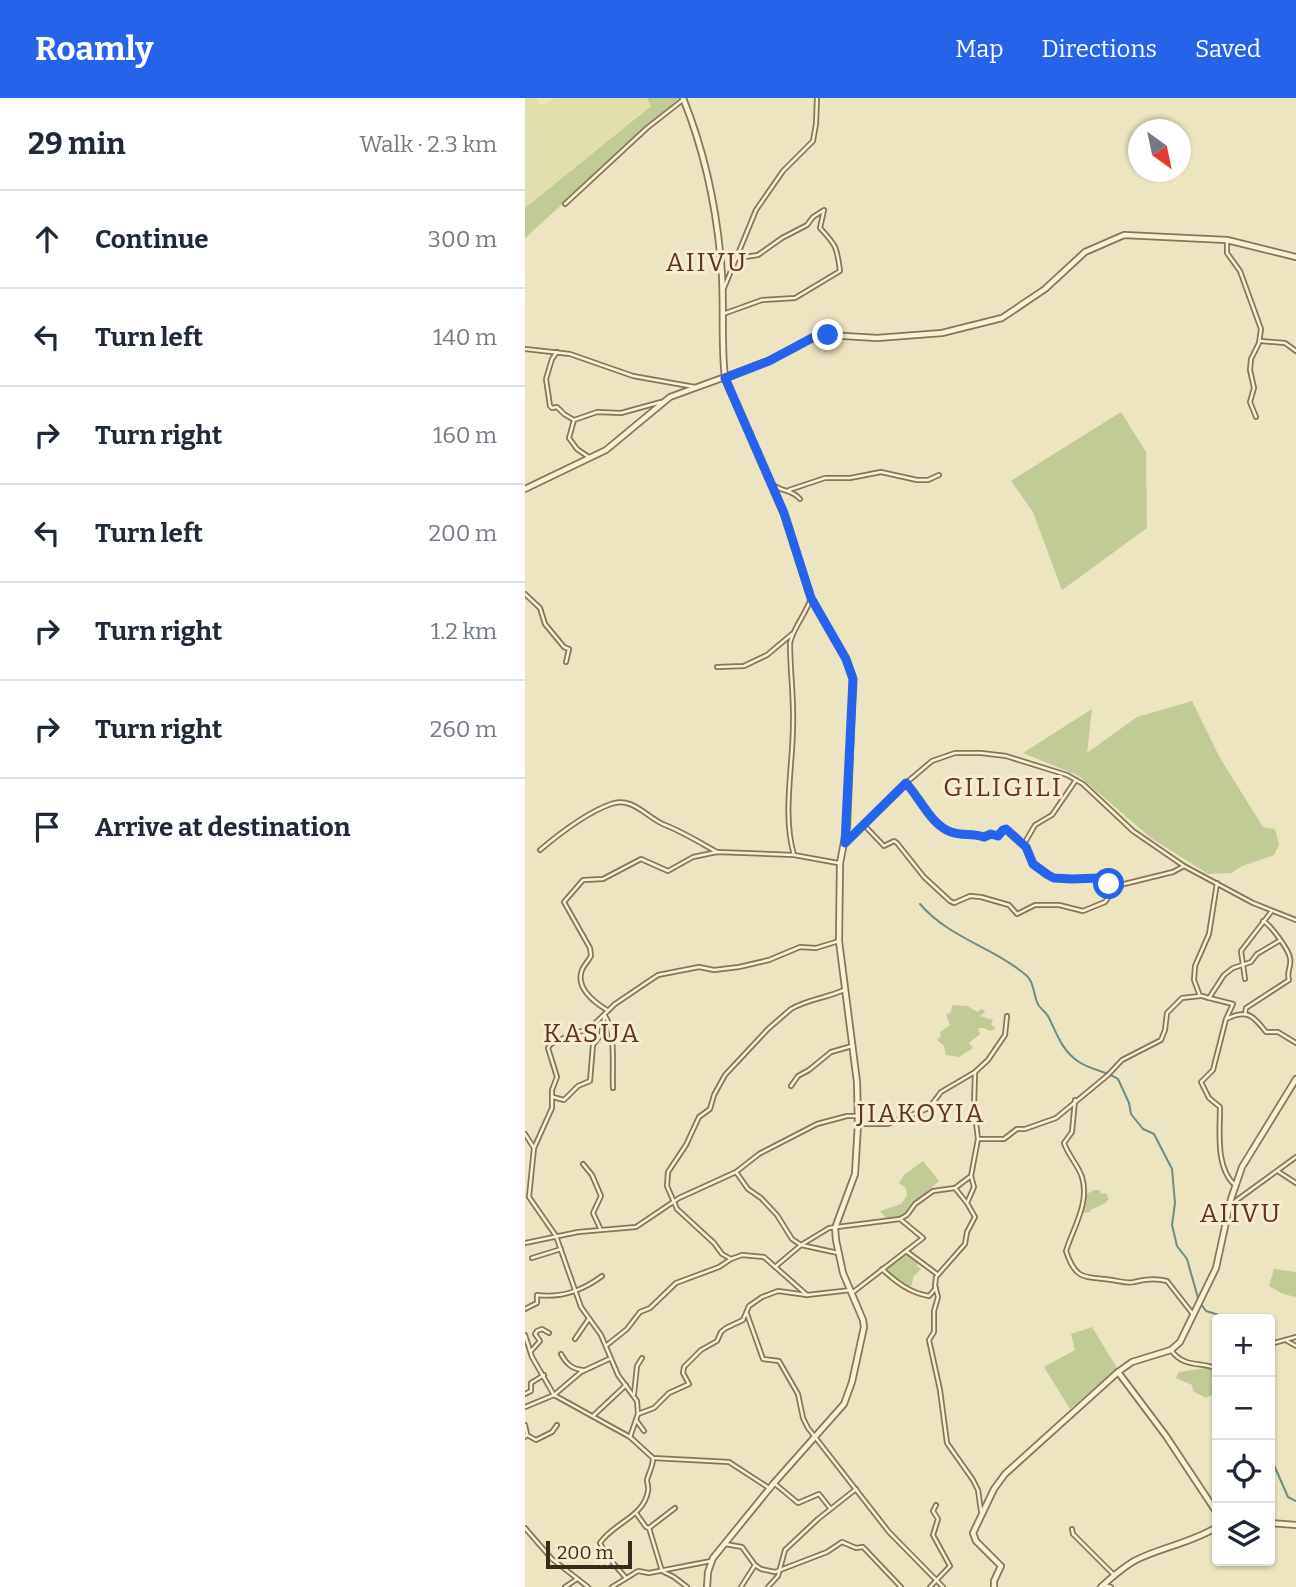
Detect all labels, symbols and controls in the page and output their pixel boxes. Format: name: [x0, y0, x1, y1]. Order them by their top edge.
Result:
text: Roamly: [35, 29, 154, 69]
text: Map: [955, 35, 1004, 63]
text: Directions: [1042, 35, 1157, 63]
text: Saved: [1195, 35, 1261, 63]
north arrow: [1128, 119, 1191, 182]
text: 29 min: [28, 126, 126, 162]
text: Walk · 2.3 km: [359, 130, 497, 158]
icon: ahead: [28, 220, 66, 258]
text: Continue: [95, 224, 209, 255]
text: 300 m: [428, 225, 497, 253]
district label: AIIVU: [666, 247, 748, 278]
icon: left: [28, 318, 66, 356]
route end: [812, 319, 843, 350]
text: Turn left: [95, 322, 203, 353]
text: 140 m: [433, 323, 497, 351]
icon: right: [28, 416, 66, 454]
text: Turn right: [95, 420, 222, 451]
text: 160 m: [433, 421, 497, 449]
icon: left: [28, 514, 66, 552]
text: Turn left: [95, 518, 203, 549]
text: 200 m: [428, 519, 497, 547]
icon: right: [28, 612, 66, 650]
text: Turn right: [95, 616, 222, 647]
text: 1.2 km: [431, 617, 497, 645]
icon: right: [28, 710, 66, 748]
text: Turn right: [95, 714, 222, 745]
text: 260 m: [430, 715, 497, 743]
district label: GILIGILI: [943, 772, 1063, 803]
icon: arrive: [28, 808, 66, 846]
text: Arrive at destination: [95, 812, 350, 843]
route start: [1093, 868, 1124, 899]
district label: KASUA: [543, 1018, 641, 1049]
district label: JIAKOYIA: [856, 1098, 985, 1129]
district label: AIIVU: [1200, 1198, 1282, 1229]
map controls: [1212, 1314, 1275, 1566]
button: +: [1212, 1314, 1275, 1377]
button: −: [1212, 1377, 1275, 1440]
button: locate: [1212, 1440, 1275, 1503]
button: layers: [1212, 1503, 1275, 1566]
scale bar: [546, 1538, 632, 1570]
text: 200 m: [557, 1541, 614, 1564]

